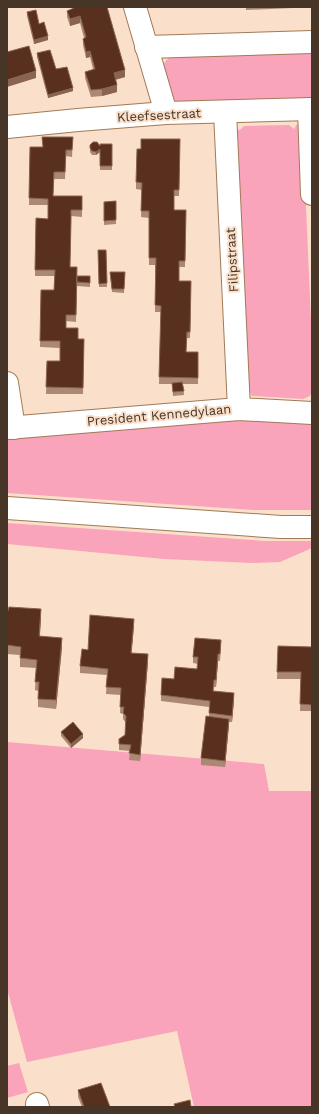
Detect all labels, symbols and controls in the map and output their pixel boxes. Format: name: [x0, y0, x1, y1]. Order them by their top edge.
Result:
street label: Kleefsestraat: [117, 105, 202, 125]
street label: Filipstraat: [223, 227, 241, 293]
street label: President Kennedylaan: [86, 401, 232, 429]

